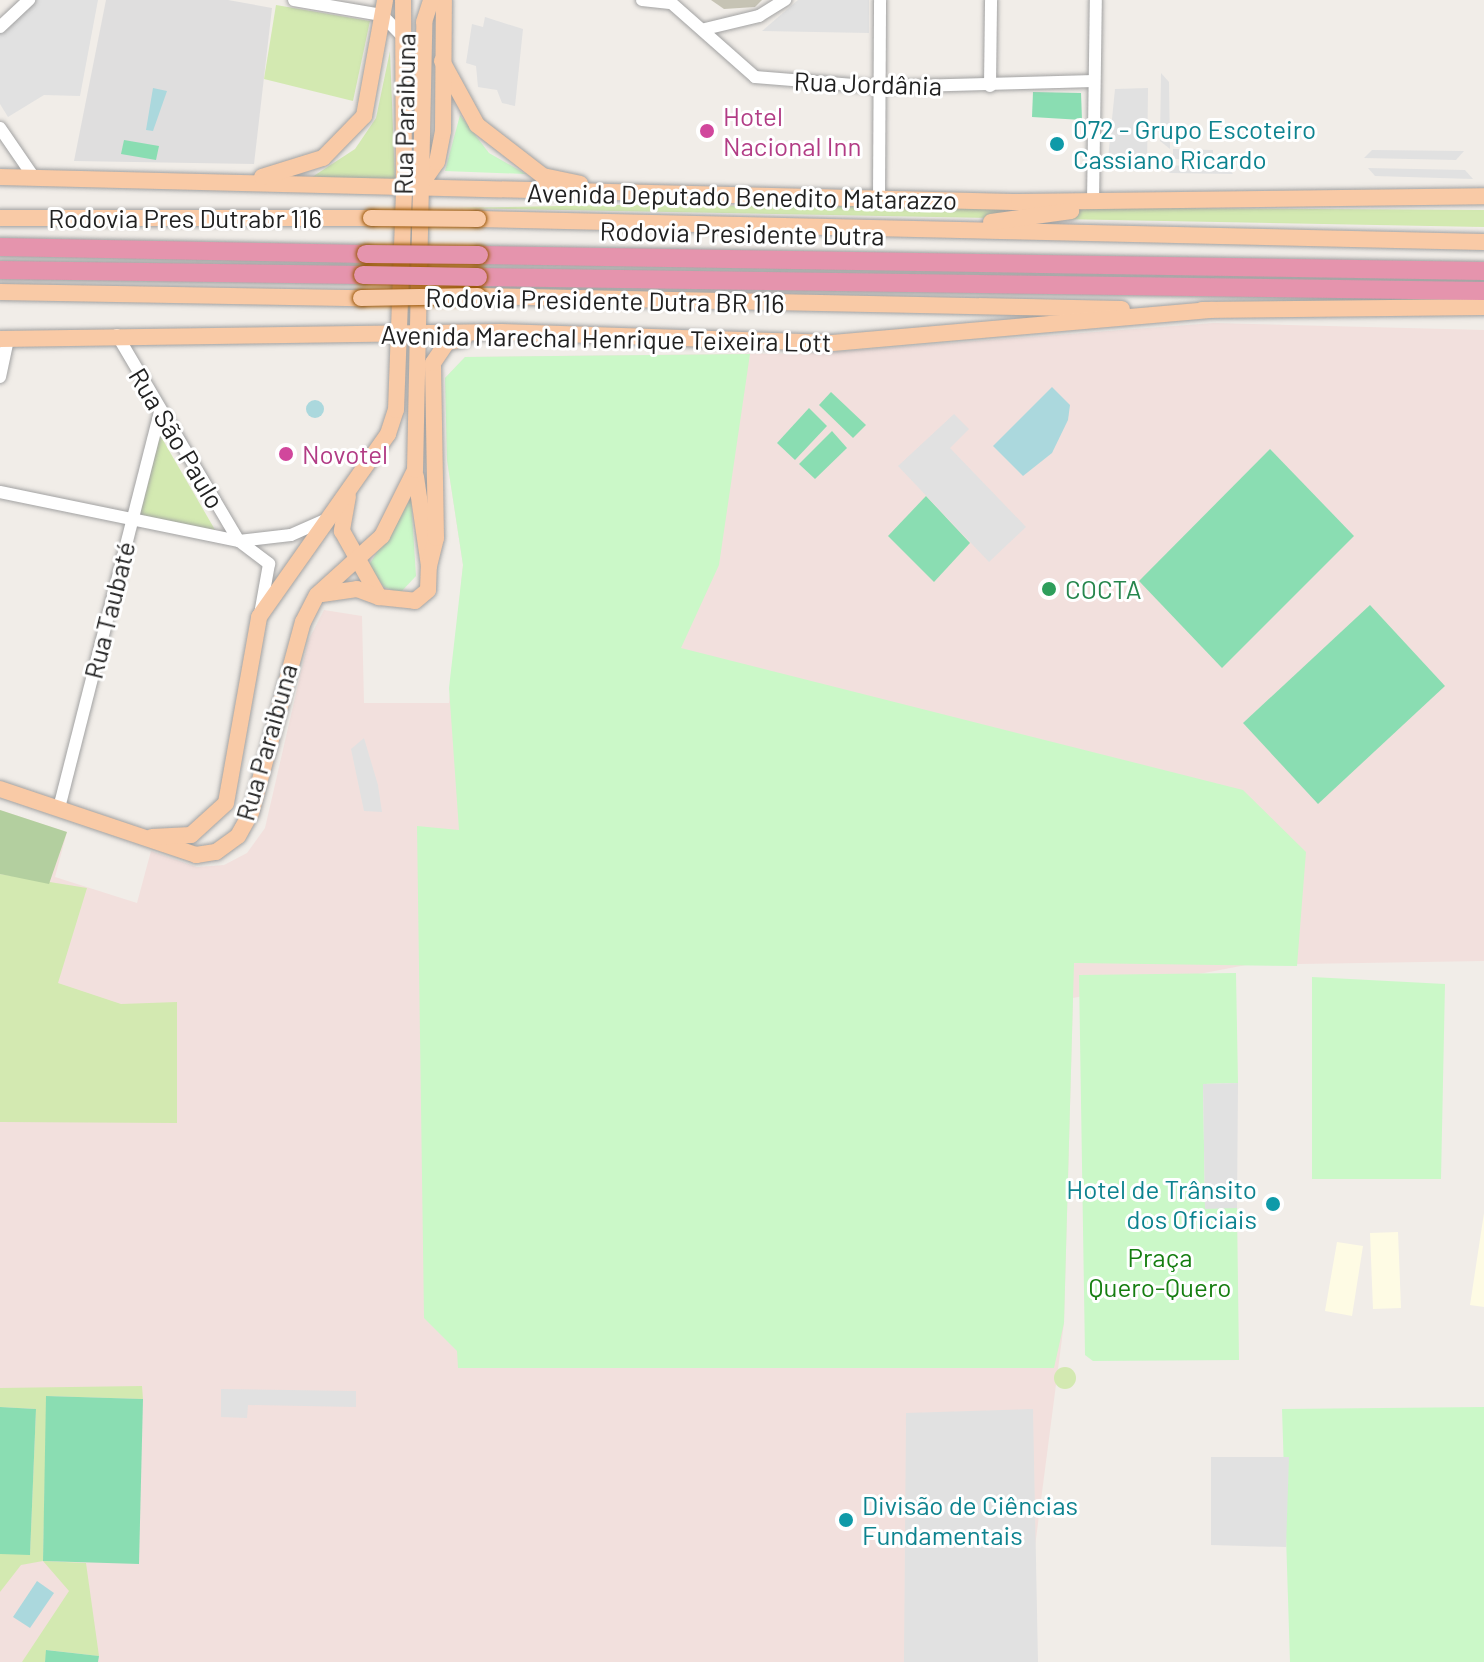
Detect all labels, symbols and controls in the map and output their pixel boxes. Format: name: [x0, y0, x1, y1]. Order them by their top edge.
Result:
street label: Rua Paraibuna: [387, 33, 421, 195]
street label: Rua Jordânia: [793, 65, 943, 101]
place label: Hotel Nacional Inn: [723, 100, 861, 162]
place label: 072 - Grupo Escoteiro Cassiano Ricardo: [1073, 113, 1316, 174]
marker: Hotel Nacional Inn: [698, 122, 716, 140]
marker: 072 - Grupo Escoteiro Cassiano Ricardo: [1048, 135, 1066, 153]
street label: Avenida Deputado Benedito Matarazzo: [527, 177, 957, 215]
street label: Rodovia Pres Dutrabr 116: [48, 202, 322, 234]
street label: Rodovia Presidente Dutra: [599, 215, 885, 251]
street label: Rodovia Presidente Dutra BR 116: [425, 281, 785, 319]
street label: Avenida Marechal Henrique Teixeira Lott: [380, 318, 832, 358]
street label: Rua São Paulo: [123, 362, 231, 514]
place label: Novotel: [302, 438, 388, 470]
marker: Novotel: [277, 445, 295, 463]
street label: Rua Taubaté: [77, 538, 141, 682]
place label: COCTA: [1065, 573, 1142, 605]
marker: COCTA: [1040, 580, 1058, 598]
street label: Rua Paraibuna: [229, 660, 303, 824]
place label: Hotel de Trânsito dos Oficiais: [1066, 1173, 1257, 1234]
marker: Hotel de Trânsito dos Oficiais: [1264, 1195, 1282, 1213]
park label: Praça Quero-Quero: [1089, 1241, 1231, 1302]
place label: Divisão de Ciências Fundamentais: [862, 1489, 1078, 1550]
marker: Divisão de Ciências Fundamentais: [837, 1511, 855, 1529]

